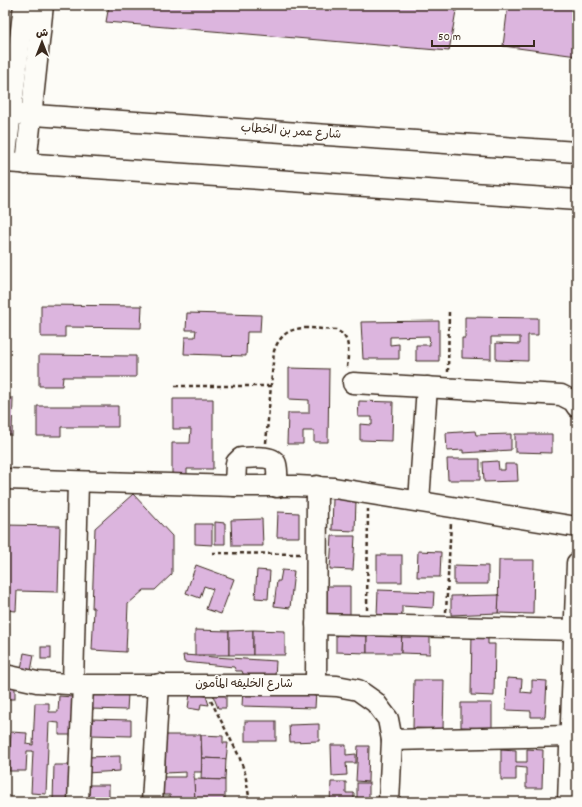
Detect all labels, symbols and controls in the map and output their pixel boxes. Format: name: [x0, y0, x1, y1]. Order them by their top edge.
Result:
north arrow: [22, 22, 62, 62]
scale bar: [432, 22, 534, 48]
text: ش: [36, 26, 48, 42]
text: 50 m: [438, 29, 461, 46]
street label: شارع عمر بن الخطاب: [240, 120, 342, 144]
street label: شارع الخليفه المأمون: [195, 676, 293, 693]

